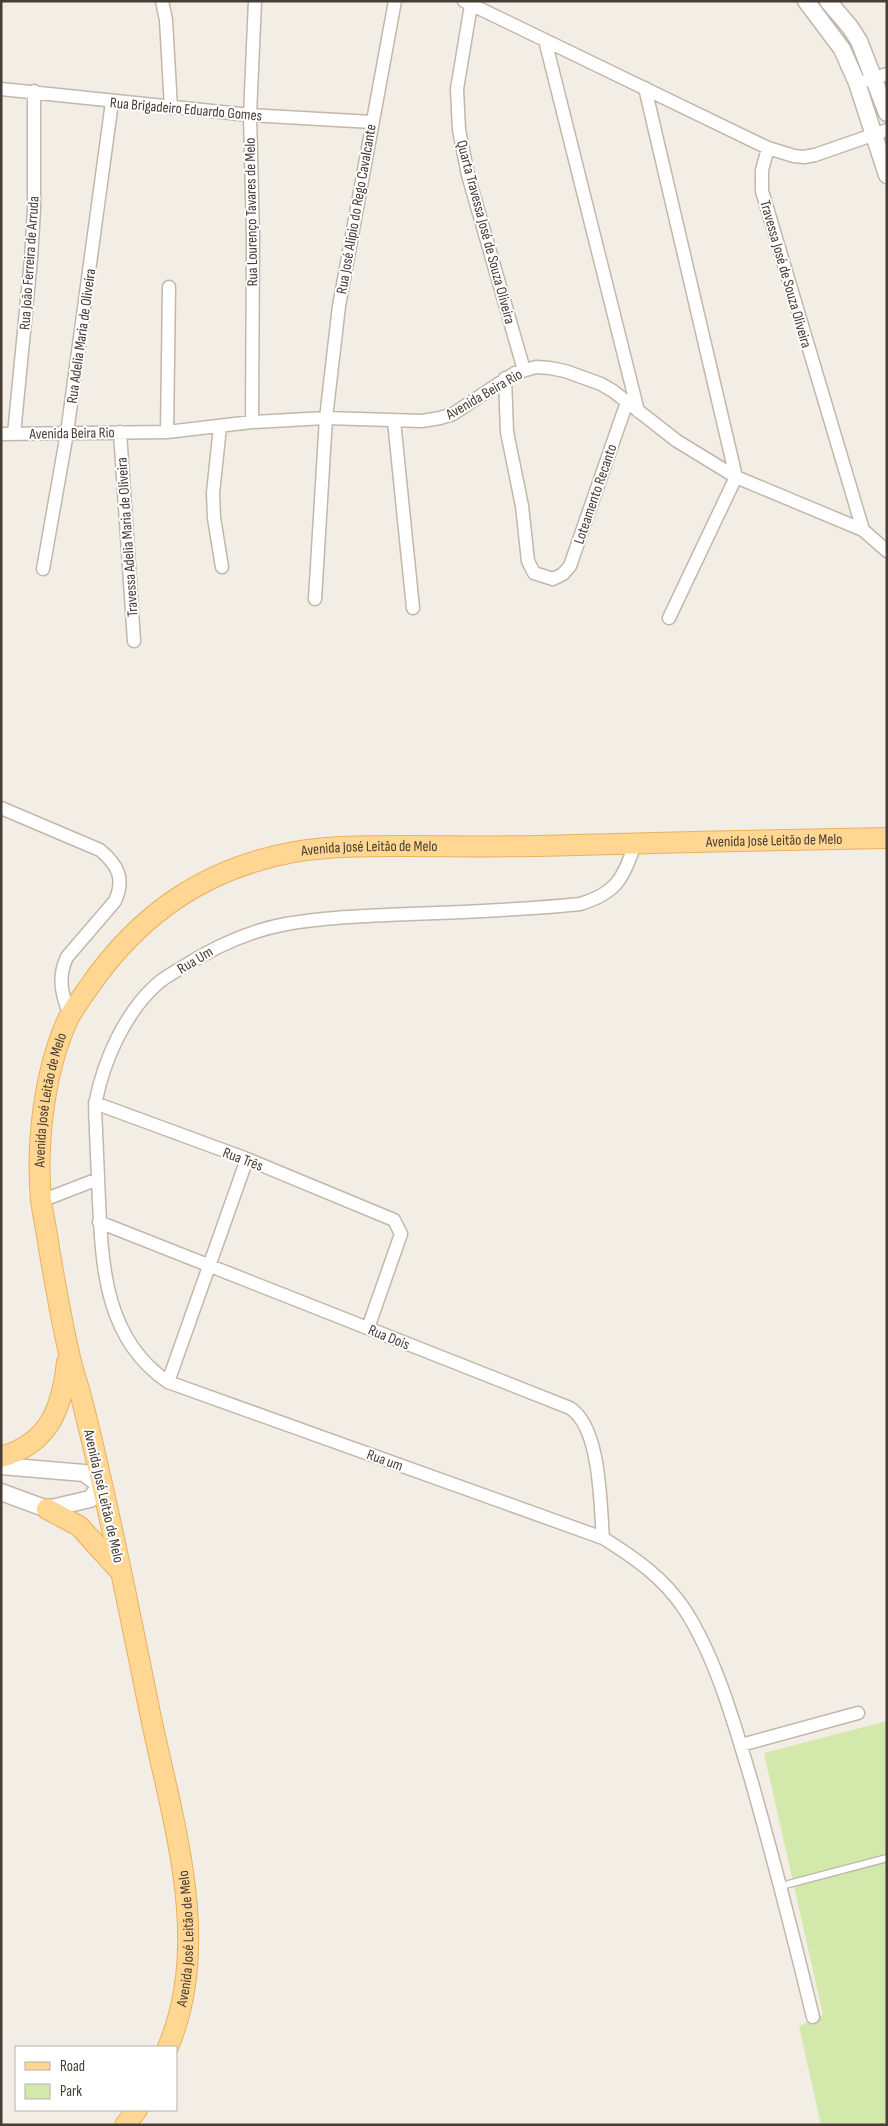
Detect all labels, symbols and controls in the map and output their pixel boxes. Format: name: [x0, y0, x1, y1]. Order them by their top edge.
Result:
street label: Rua Brigadeiro Eduardo Gomes: [109, 93, 263, 126]
street label: Rua José Alipio do Rego Cavalcante: [332, 123, 381, 296]
street label: Rua Lourenço Tavares de Melo: [241, 137, 262, 287]
street label: Quarta Travessa José de Souza Oliveira: [452, 138, 519, 326]
street label: Rua João Ferreira de Arruda: [15, 195, 44, 331]
street label: Travessa José de Souza Oliveira: [755, 198, 816, 351]
street label: Rua Adelia Maria de Oliveira: [63, 267, 100, 405]
street label: Avenida Beira Rio: [442, 365, 526, 424]
street label: Avenida Beira Rio: [28, 423, 115, 444]
street label: Loteamento Recanto: [569, 442, 621, 547]
street label: Travessa Adelia Maria de Oliveira: [112, 456, 143, 617]
street label: Avenida José Leitão de Melo: [705, 830, 843, 852]
street label: Avenida José Leitão de Melo: [299, 837, 438, 861]
street label: Rua Um: [174, 942, 217, 978]
street label: Avenida José Leitão de Melo: [31, 1030, 71, 1168]
street label: Rua Três: [220, 1143, 266, 1176]
street label: Rua Dois: [365, 1321, 412, 1354]
street label: Avenida José Leitão de Melo: [79, 1427, 128, 1565]
street label: Rua um: [364, 1445, 406, 1476]
street label: Avenida José Leitão de Melo: [172, 1869, 198, 2009]
legend: [15, 2046, 178, 2111]
text: Road: [60, 2057, 85, 2076]
text: Park: [60, 2082, 82, 2101]

